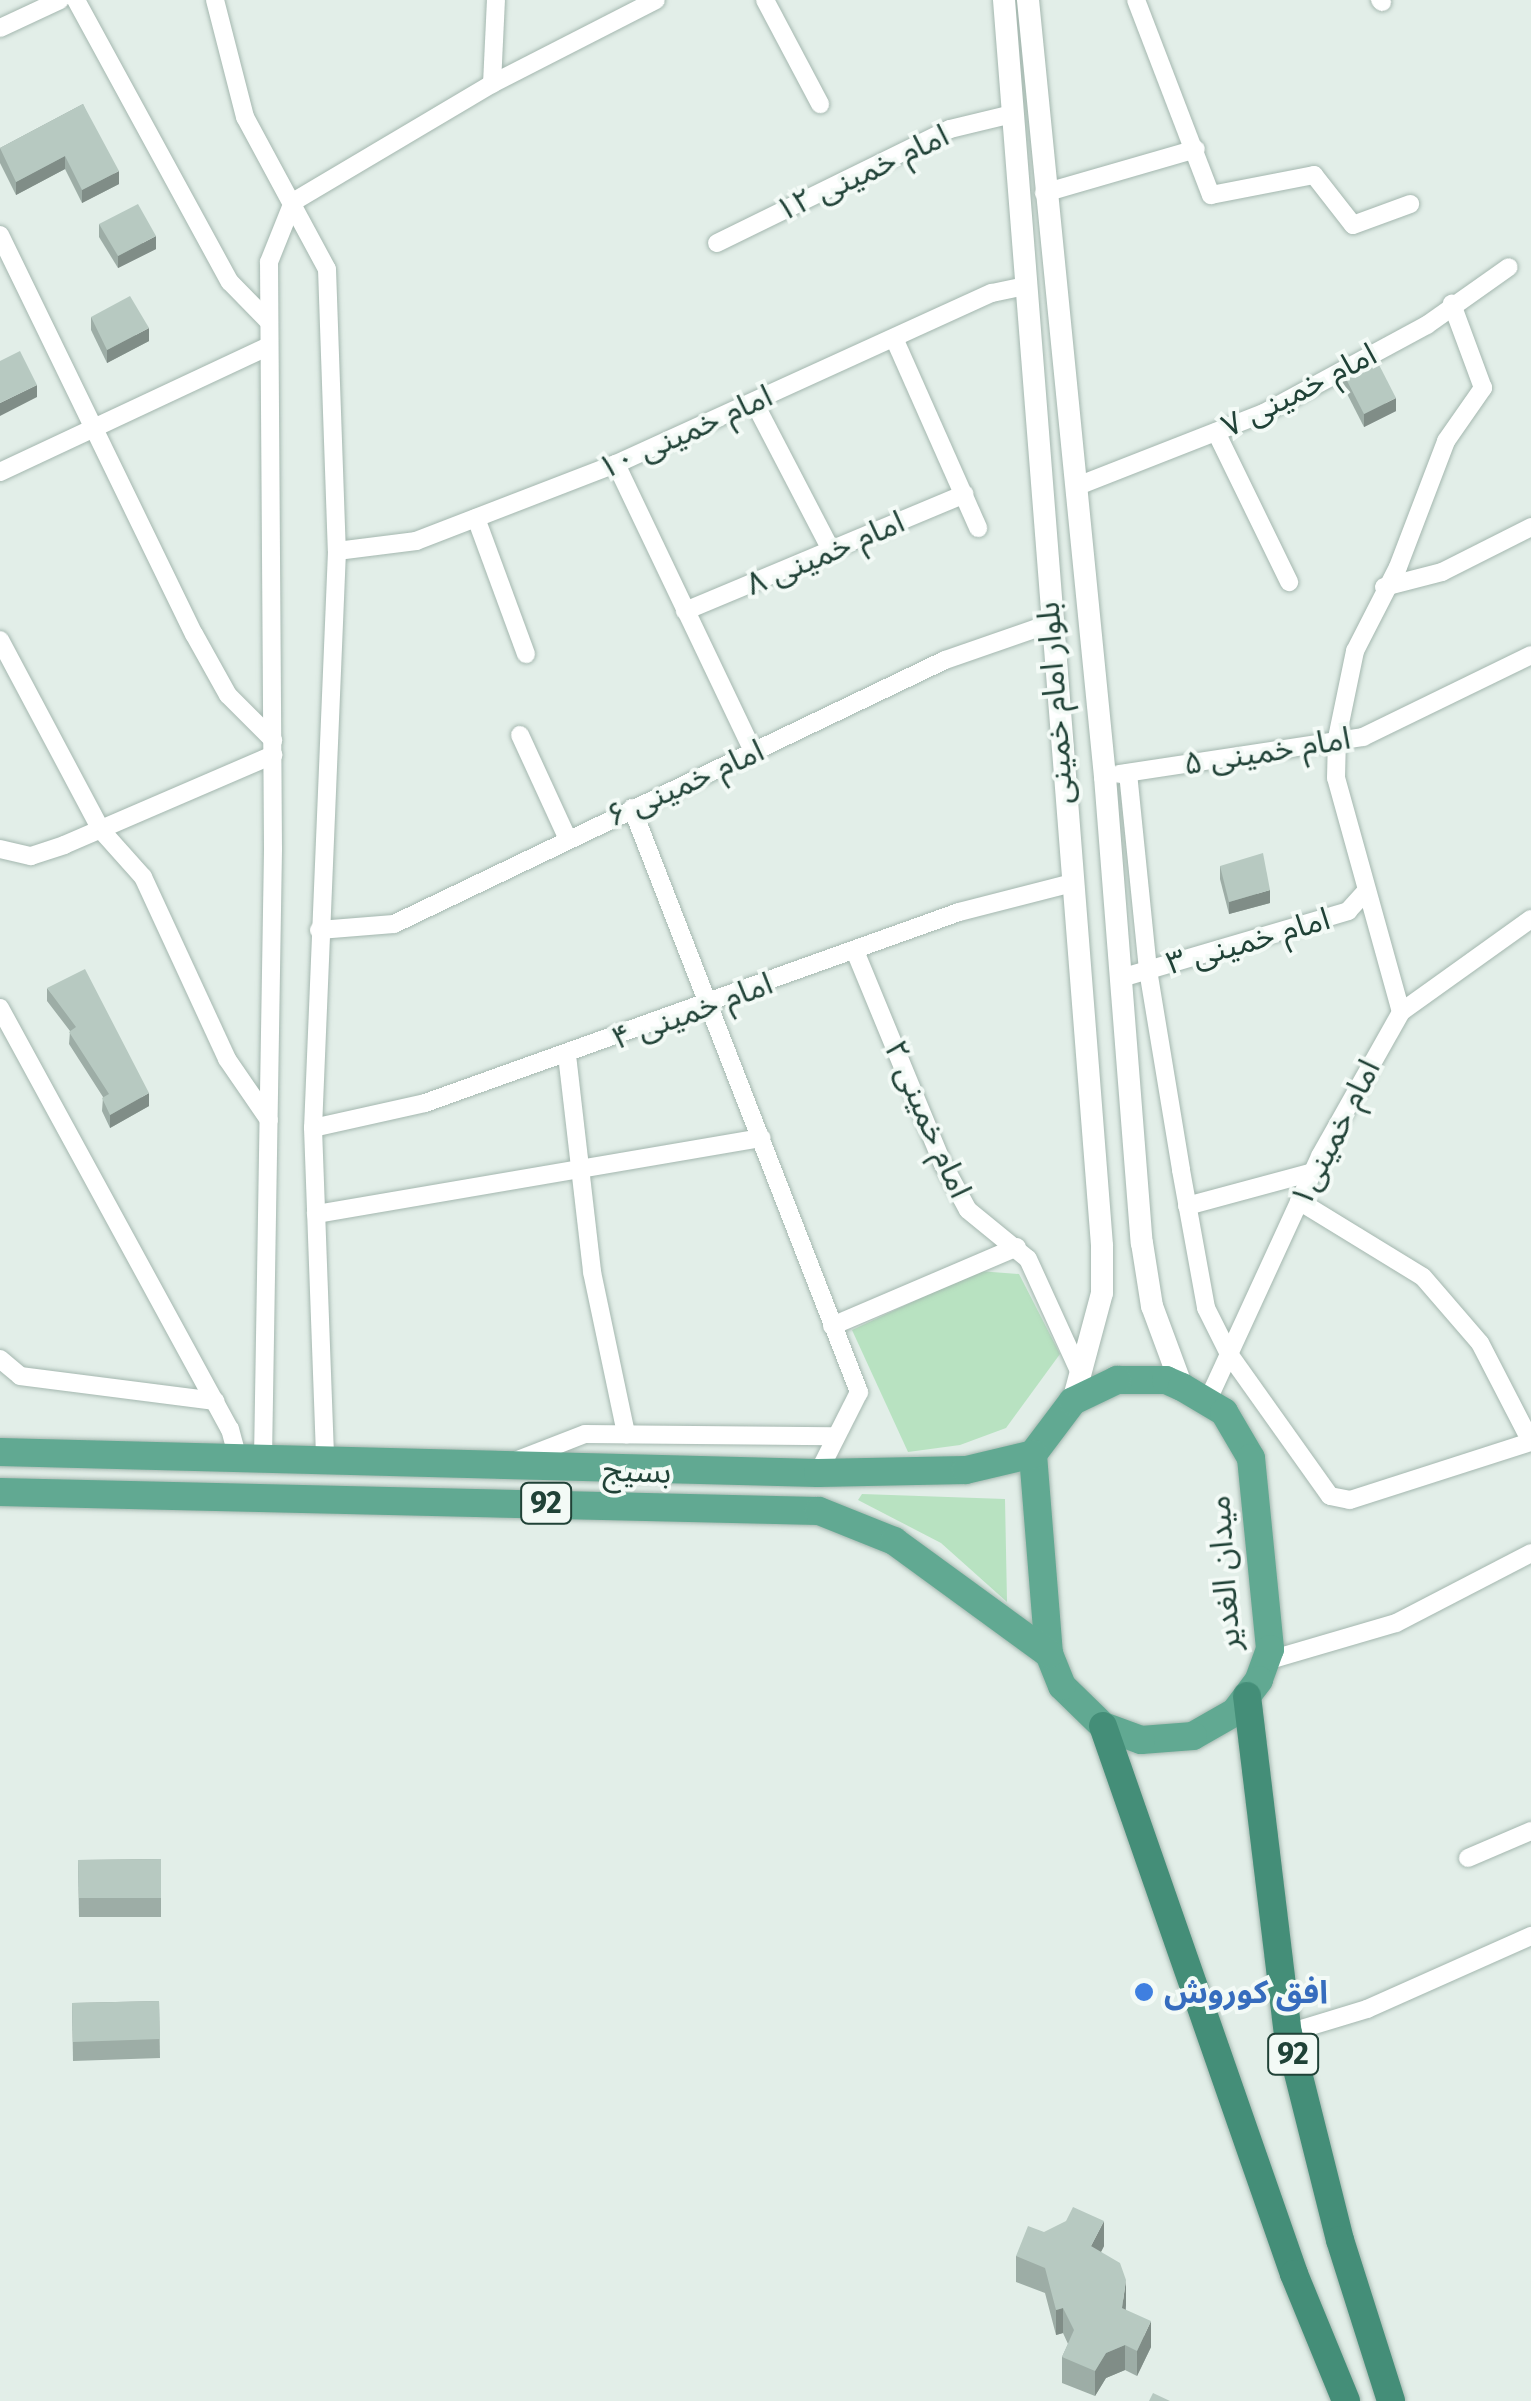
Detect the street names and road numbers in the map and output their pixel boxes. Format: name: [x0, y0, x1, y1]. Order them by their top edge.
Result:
street label: امام خمینی ۱۲: [769, 116, 955, 230]
street label: امام خمینی ۷: [1215, 335, 1383, 445]
street label: امام خمینی ۱۰: [592, 377, 778, 487]
street label: امام خمینی ۸: [740, 502, 910, 604]
street label: بلوار امام خمینی: [1029, 601, 1081, 805]
street label: امام خمینی ۵: [1181, 719, 1353, 783]
street label: امام خمینی ۶: [600, 731, 770, 835]
street label: امام خمینی ۳: [1162, 899, 1334, 983]
street label: امام خمینی ۴: [606, 964, 778, 1058]
street label: امام خمینی ۲: [876, 1034, 980, 1204]
street label: امام خمینی۱: [1282, 1053, 1388, 1213]
street label: بسیج: [602, 1451, 672, 1491]
road number: 92: [518, 1478, 574, 1528]
street label: میدان الغدیر: [1199, 1494, 1249, 1652]
road number: 92: [1266, 2029, 1320, 2079]

